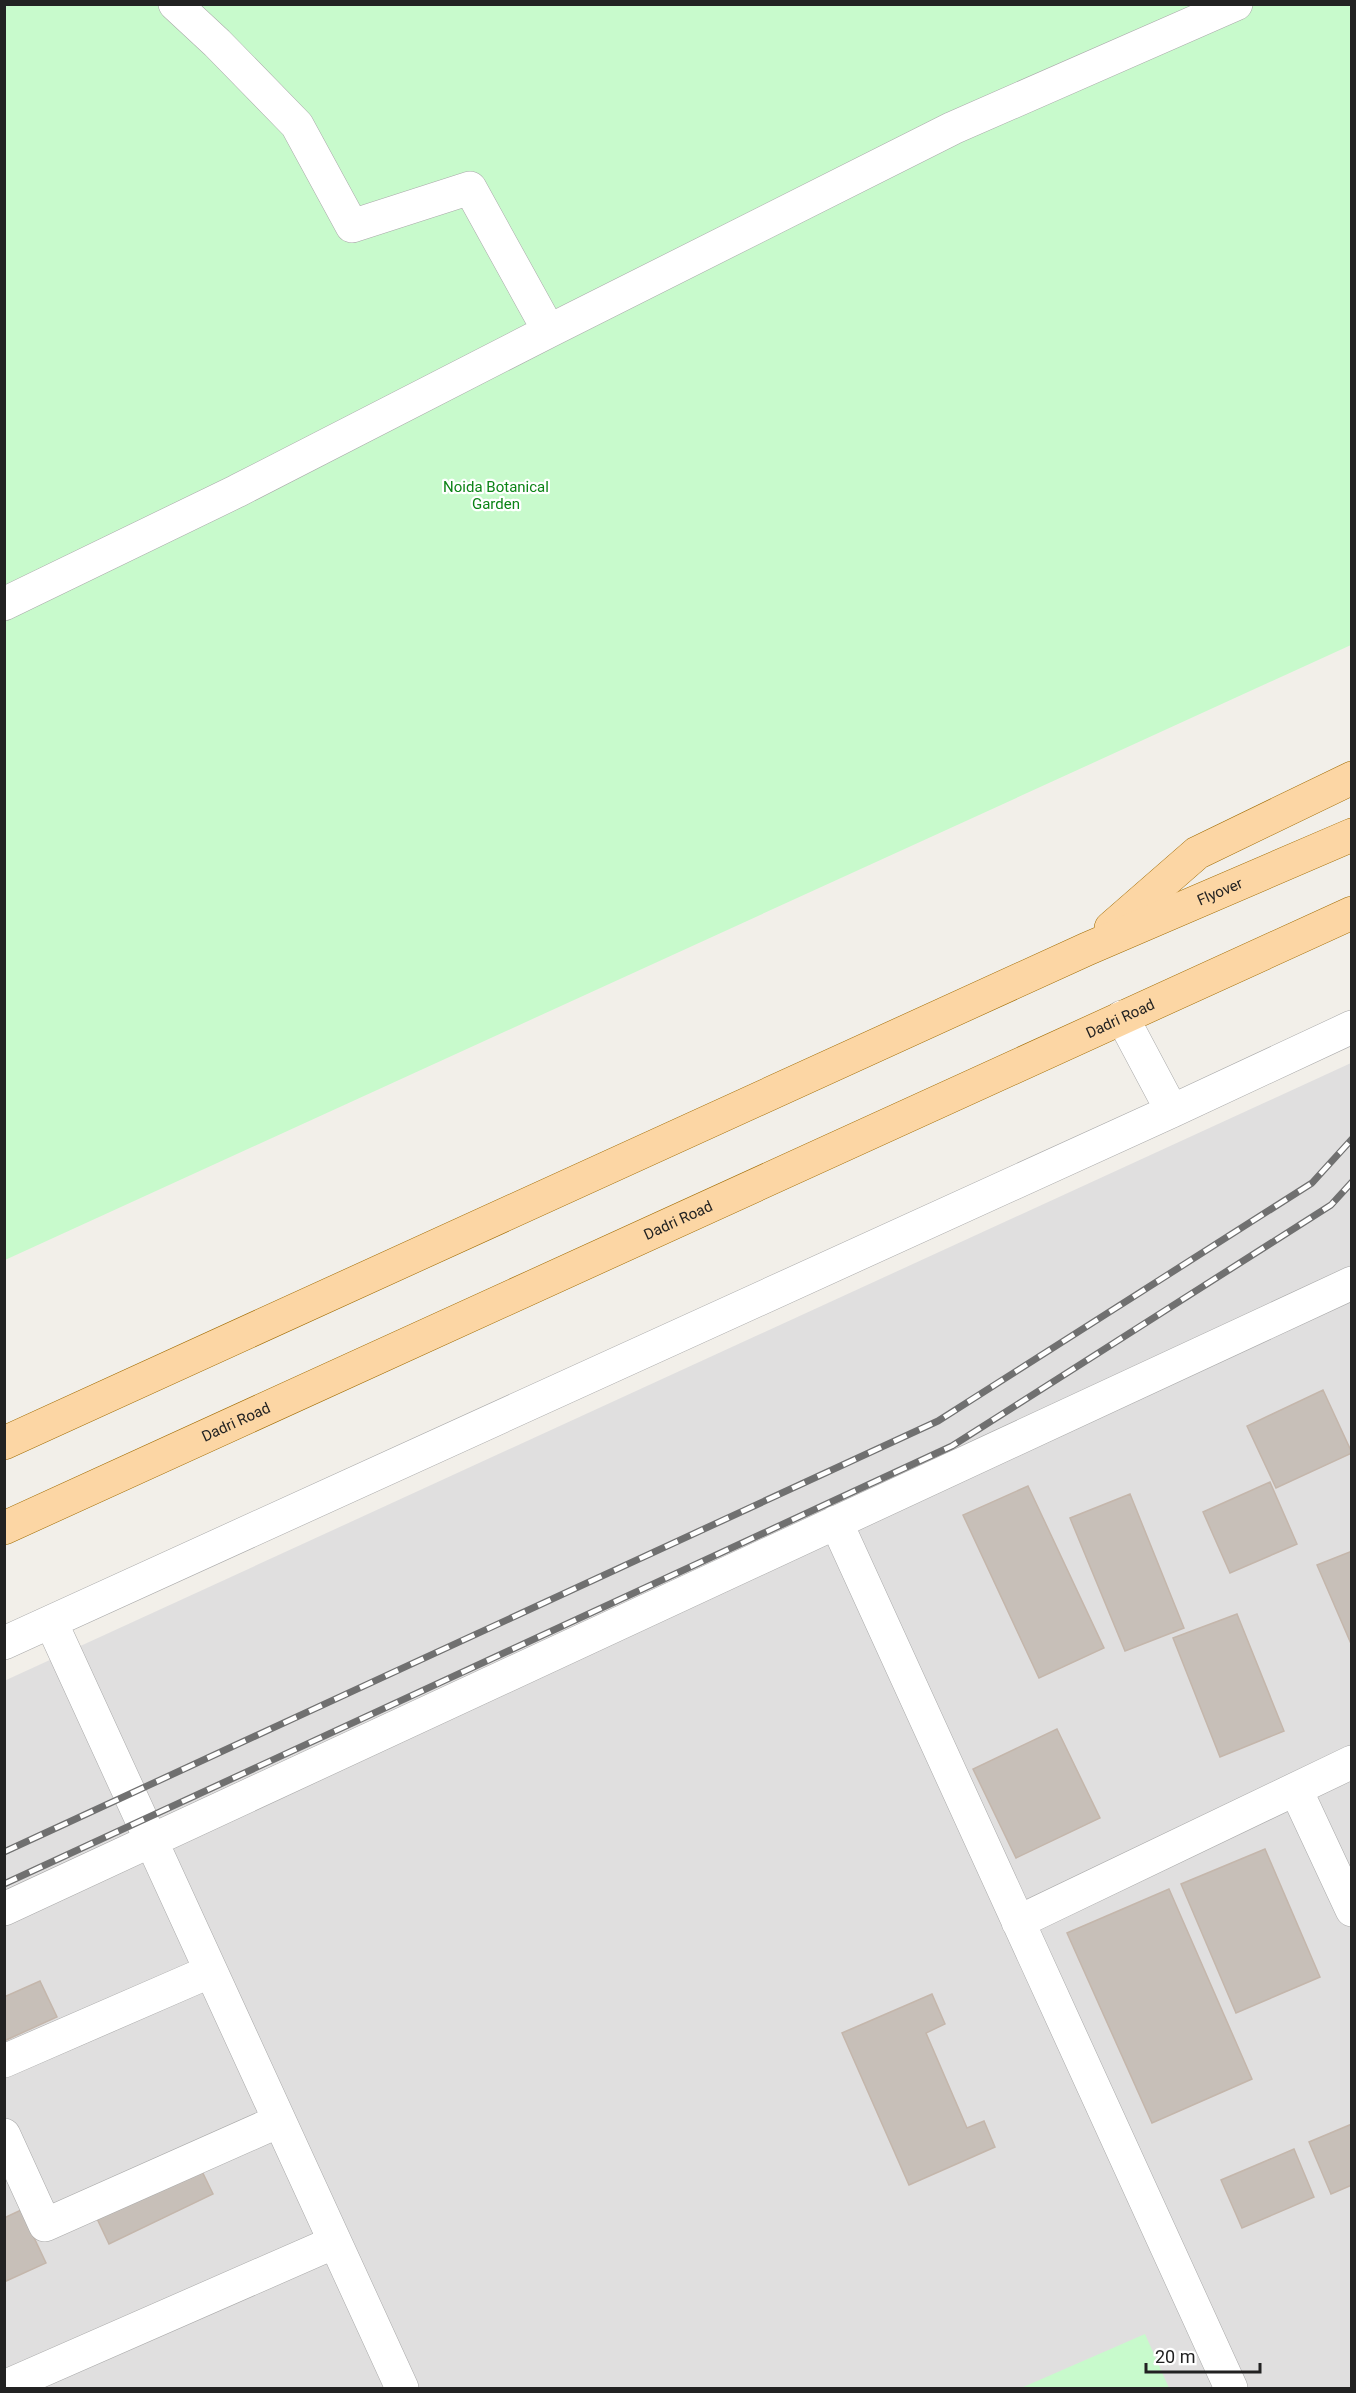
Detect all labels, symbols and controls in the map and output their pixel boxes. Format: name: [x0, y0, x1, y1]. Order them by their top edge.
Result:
park label: Noida Botanical Garden: [443, 478, 549, 513]
street label: Flyover: [1194, 874, 1245, 910]
street label: Dadri Road: [1083, 995, 1157, 1042]
street label: Dadri Road: [641, 1197, 715, 1244]
street label: Dadri Road: [199, 1399, 273, 1446]
scale bar: [1146, 2336, 1260, 2374]
text: 20 m: [1155, 2346, 1195, 2367]

